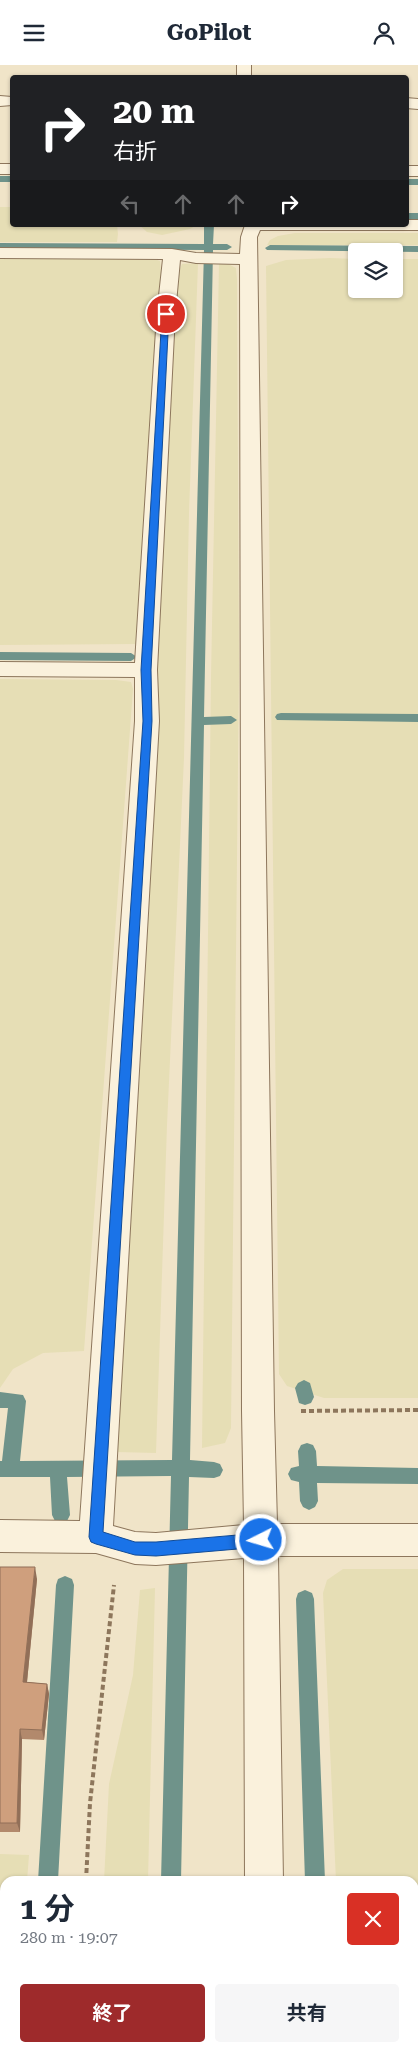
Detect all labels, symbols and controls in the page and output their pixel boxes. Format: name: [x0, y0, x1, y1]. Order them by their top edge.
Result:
icon: menu: [20, 19, 48, 47]
icon: person: [370, 19, 398, 47]
text: GoPilot: [167, 20, 251, 45]
text: 20 m: [113, 91, 195, 132]
icon: right: [30, 95, 95, 160]
text: 右折: [113, 139, 157, 164]
icon: left: [116, 190, 144, 218]
icon: ahead: [169, 190, 197, 218]
icon: ahead: [222, 190, 250, 218]
icon: right: [275, 190, 303, 218]
map controls: [348, 243, 403, 298]
button: layers: [348, 243, 403, 298]
pin: [145, 293, 187, 335]
icon: arrive: [152, 300, 180, 328]
position arrow: [234, 1513, 286, 1565]
text: 1 分: [20, 1891, 74, 1926]
button: close: [347, 1893, 399, 1945]
text: 280 m · 19:07: [20, 1928, 118, 1947]
button: 終了: [20, 1984, 205, 2042]
button: 共有: [215, 1984, 399, 2042]

